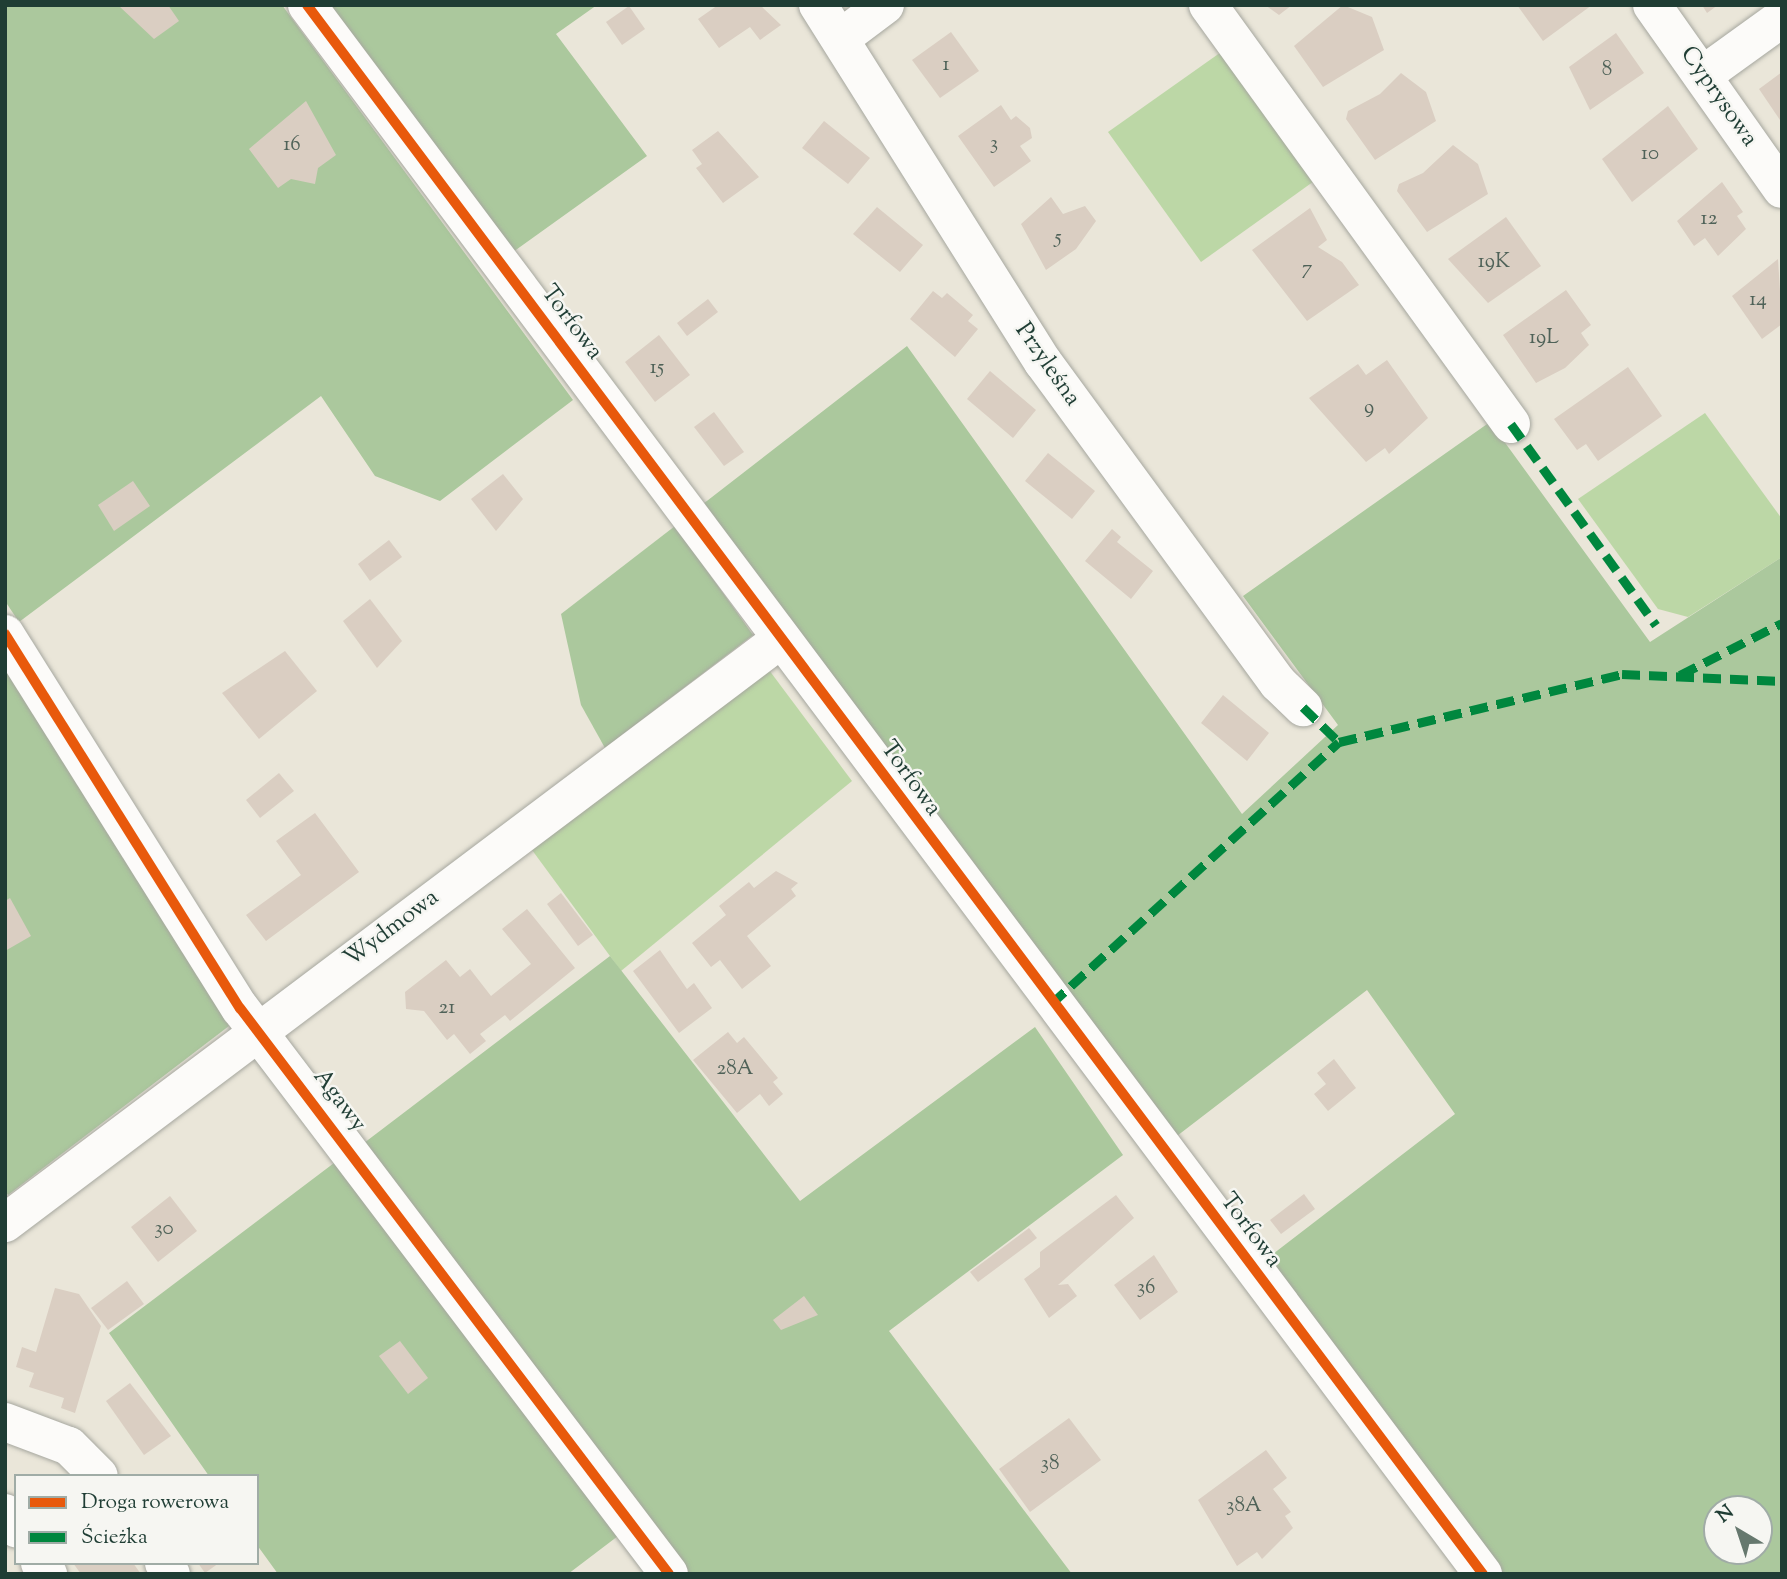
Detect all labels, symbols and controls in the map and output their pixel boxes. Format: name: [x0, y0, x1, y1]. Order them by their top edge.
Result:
street label: Cyprysowa: [1673, 41, 1763, 153]
house number: 1: [942, 52, 950, 78]
house number: 8: [1602, 57, 1612, 83]
house number: 3: [990, 131, 998, 157]
house number: 16: [283, 132, 301, 158]
house number: 10: [1641, 141, 1659, 167]
house number: 12: [1701, 206, 1717, 232]
house number: 5: [1054, 225, 1062, 251]
house number: 19K: [1478, 249, 1510, 275]
house number: 7: [1302, 256, 1312, 282]
street label: Torfowa: [534, 280, 608, 366]
house number: 14: [1749, 287, 1767, 313]
street label: Przyleśna: [1008, 318, 1086, 412]
house number: 19L: [1529, 325, 1559, 351]
house number: 15: [650, 355, 664, 381]
house number: 9: [1364, 395, 1374, 421]
street label: Torfowa: [873, 736, 947, 822]
street label: Wydmowa: [339, 884, 445, 974]
house number: 21: [439, 995, 455, 1021]
house number: 28A: [716, 1056, 754, 1082]
street label: Agawy: [306, 1064, 372, 1138]
street label: Torfowa: [1213, 1188, 1287, 1274]
house number: 30: [154, 1216, 174, 1242]
house number: 36: [1137, 1275, 1155, 1301]
house number: 38: [1041, 1451, 1059, 1477]
legend: [14, 1474, 259, 1565]
text: Droga rowerowa: [81, 1488, 229, 1518]
house number: 38A: [1226, 1493, 1262, 1519]
north arrow: [1703, 1495, 1773, 1565]
text: N: [1711, 1500, 1740, 1530]
text: Ścieżka: [81, 1523, 148, 1553]

